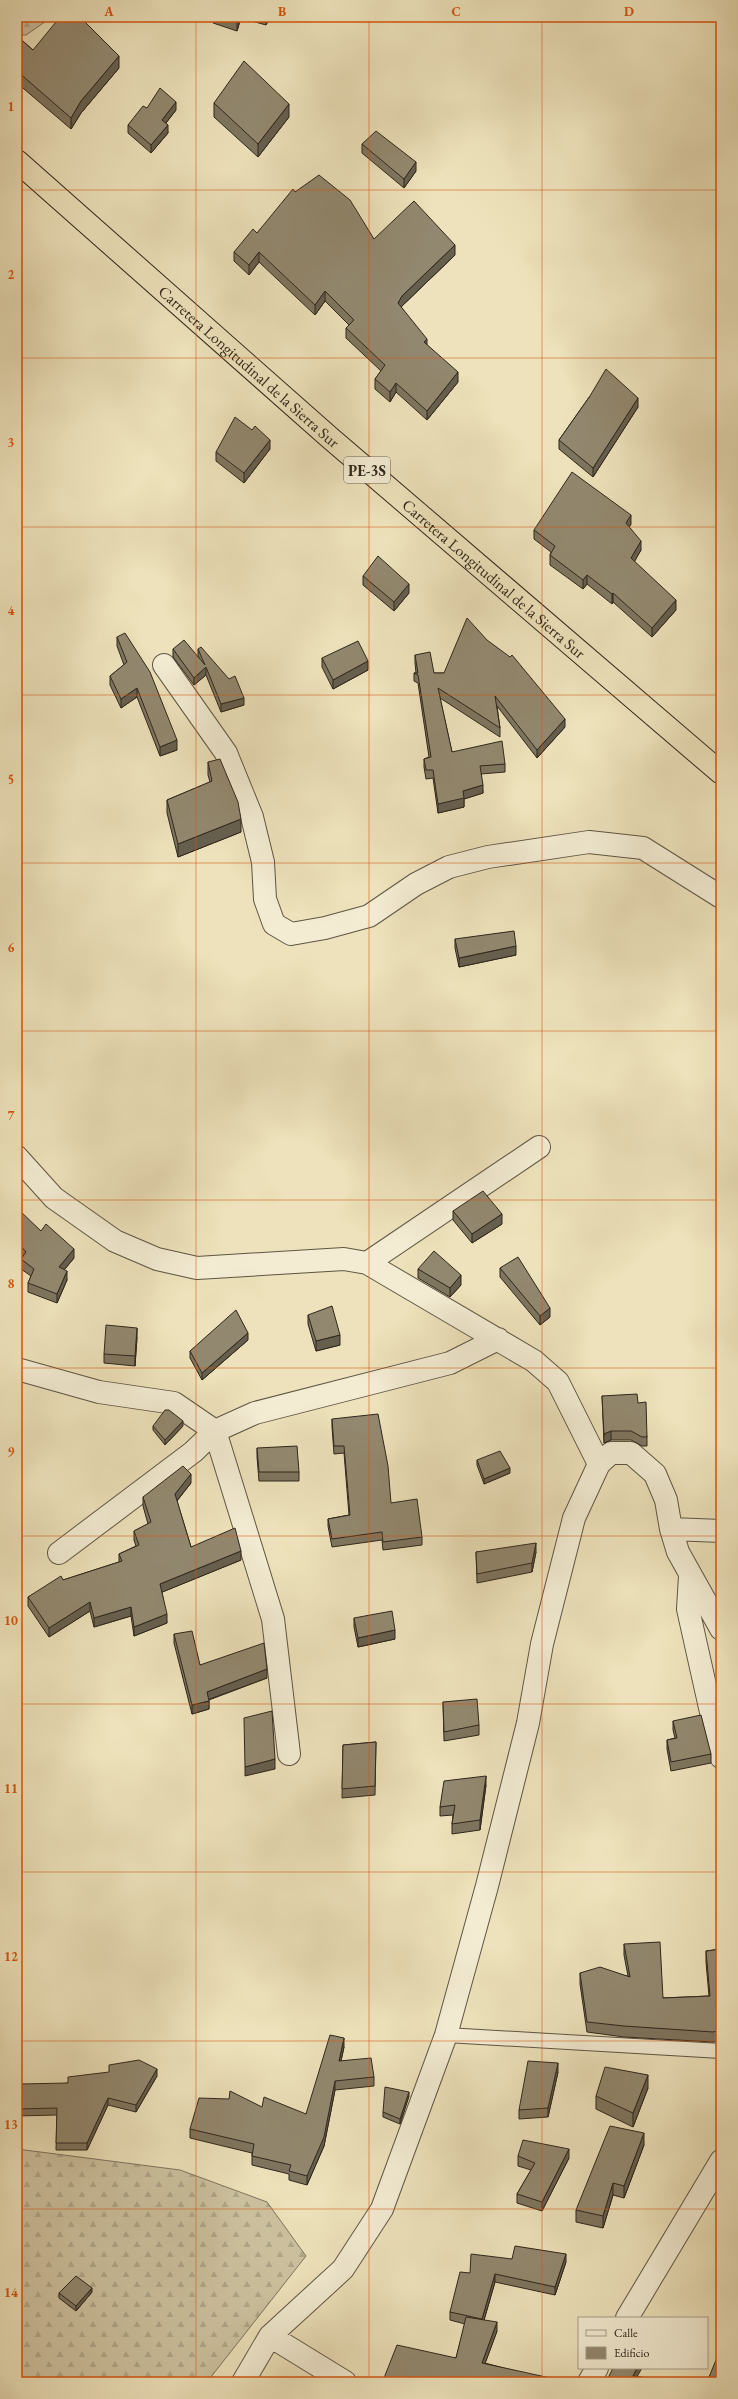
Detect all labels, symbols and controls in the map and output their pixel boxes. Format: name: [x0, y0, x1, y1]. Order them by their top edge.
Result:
text: A: [103, 3, 114, 20]
text: B: [278, 3, 286, 20]
text: C: [451, 3, 461, 20]
text: D: [624, 3, 634, 20]
text: 1: [8, 98, 15, 115]
text: 2: [8, 266, 15, 283]
street label: Carretera Longitudinal de la Sierra Sur: [154, 281, 345, 453]
text: 3: [8, 434, 15, 451]
road number: PE-3S: [344, 457, 390, 483]
street label: Carretera Longitudinal de la Sierra Sur: [398, 494, 591, 663]
text: 4: [8, 602, 15, 619]
text: 5: [8, 771, 14, 788]
text: 6: [8, 939, 15, 956]
text: 7: [8, 1107, 15, 1124]
text: 8: [8, 1275, 15, 1292]
text: 9: [8, 1443, 15, 1460]
text: 10: [4, 1612, 18, 1629]
text: 11: [4, 1780, 18, 1797]
text: 12: [4, 1948, 18, 1965]
text: 13: [4, 2116, 18, 2133]
text: 14: [4, 2284, 18, 2301]
legend: [578, 2317, 708, 2369]
text: Calle: [614, 2325, 638, 2341]
text: Edificio: [614, 2345, 650, 2361]

